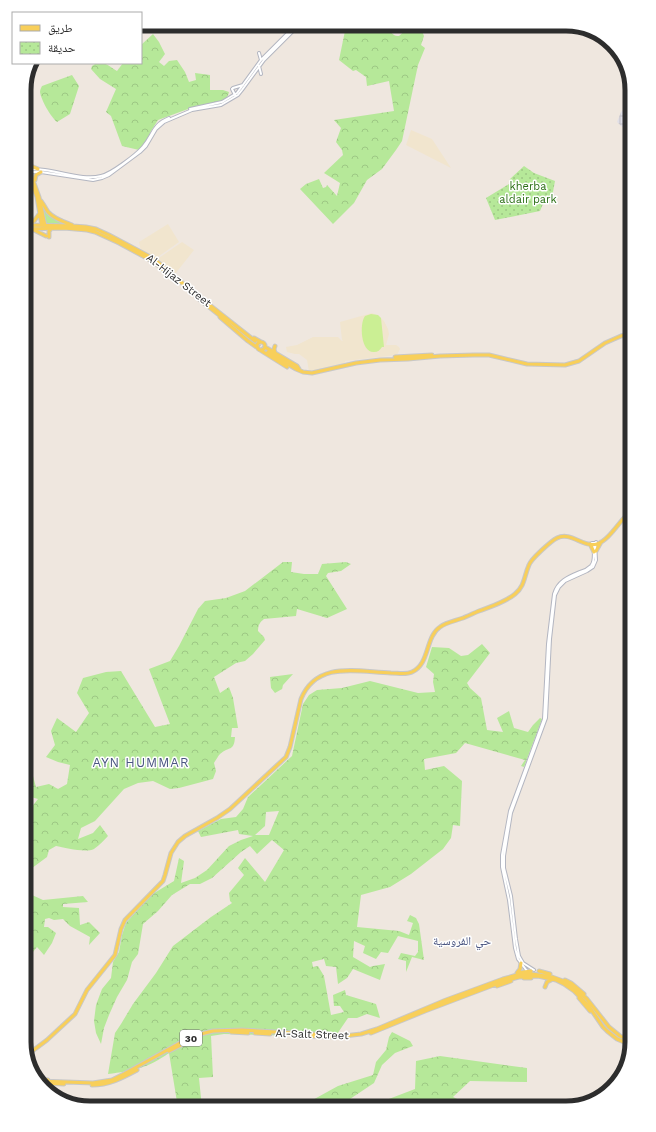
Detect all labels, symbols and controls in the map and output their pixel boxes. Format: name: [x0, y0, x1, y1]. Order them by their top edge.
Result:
legend: [12, 12, 142, 64]
text: طريق: [48, 21, 73, 35]
text: حديقة: [48, 41, 76, 55]
park label: kherba aldair park: [499, 180, 557, 206]
street label: Al-Hijaz Street: [144, 251, 214, 310]
district label: AYN HUMMAR: [92, 755, 190, 770]
district label: حي الفروسية: [433, 934, 491, 951]
street label: Al-Salt Street: [275, 1027, 349, 1042]
road number: 30: [180, 1030, 202, 1046]

